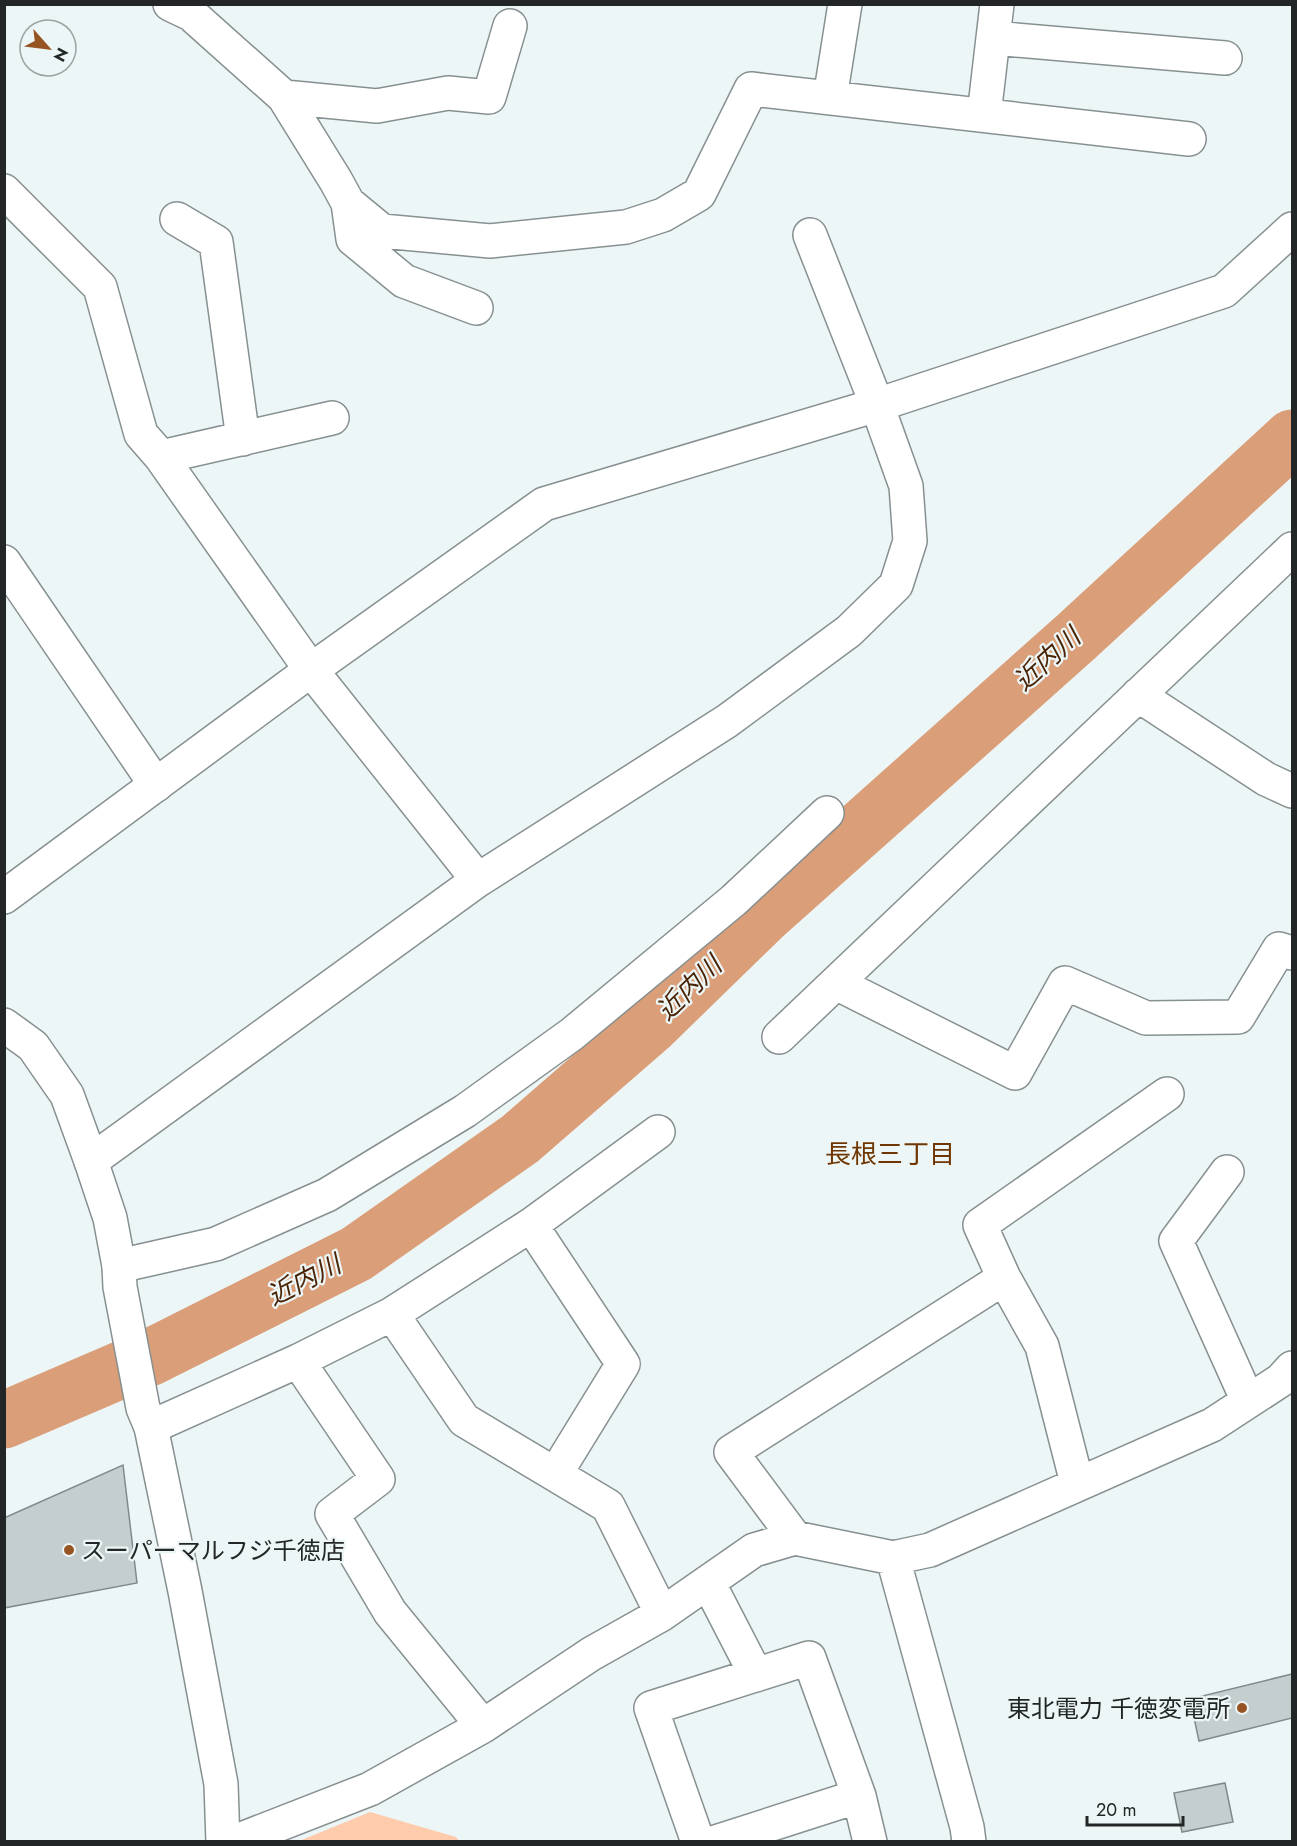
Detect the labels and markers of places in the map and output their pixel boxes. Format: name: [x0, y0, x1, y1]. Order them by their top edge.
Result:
place label: スーパーマルフジ千徳店: [81, 1533, 345, 1568]
marker: スーパーマルフジ千徳店: [62, 1543, 76, 1557]
place label: 東北電力 千徳変電所: [1007, 1691, 1230, 1726]
marker: 東北電力 千徳変電所: [1235, 1701, 1249, 1715]

